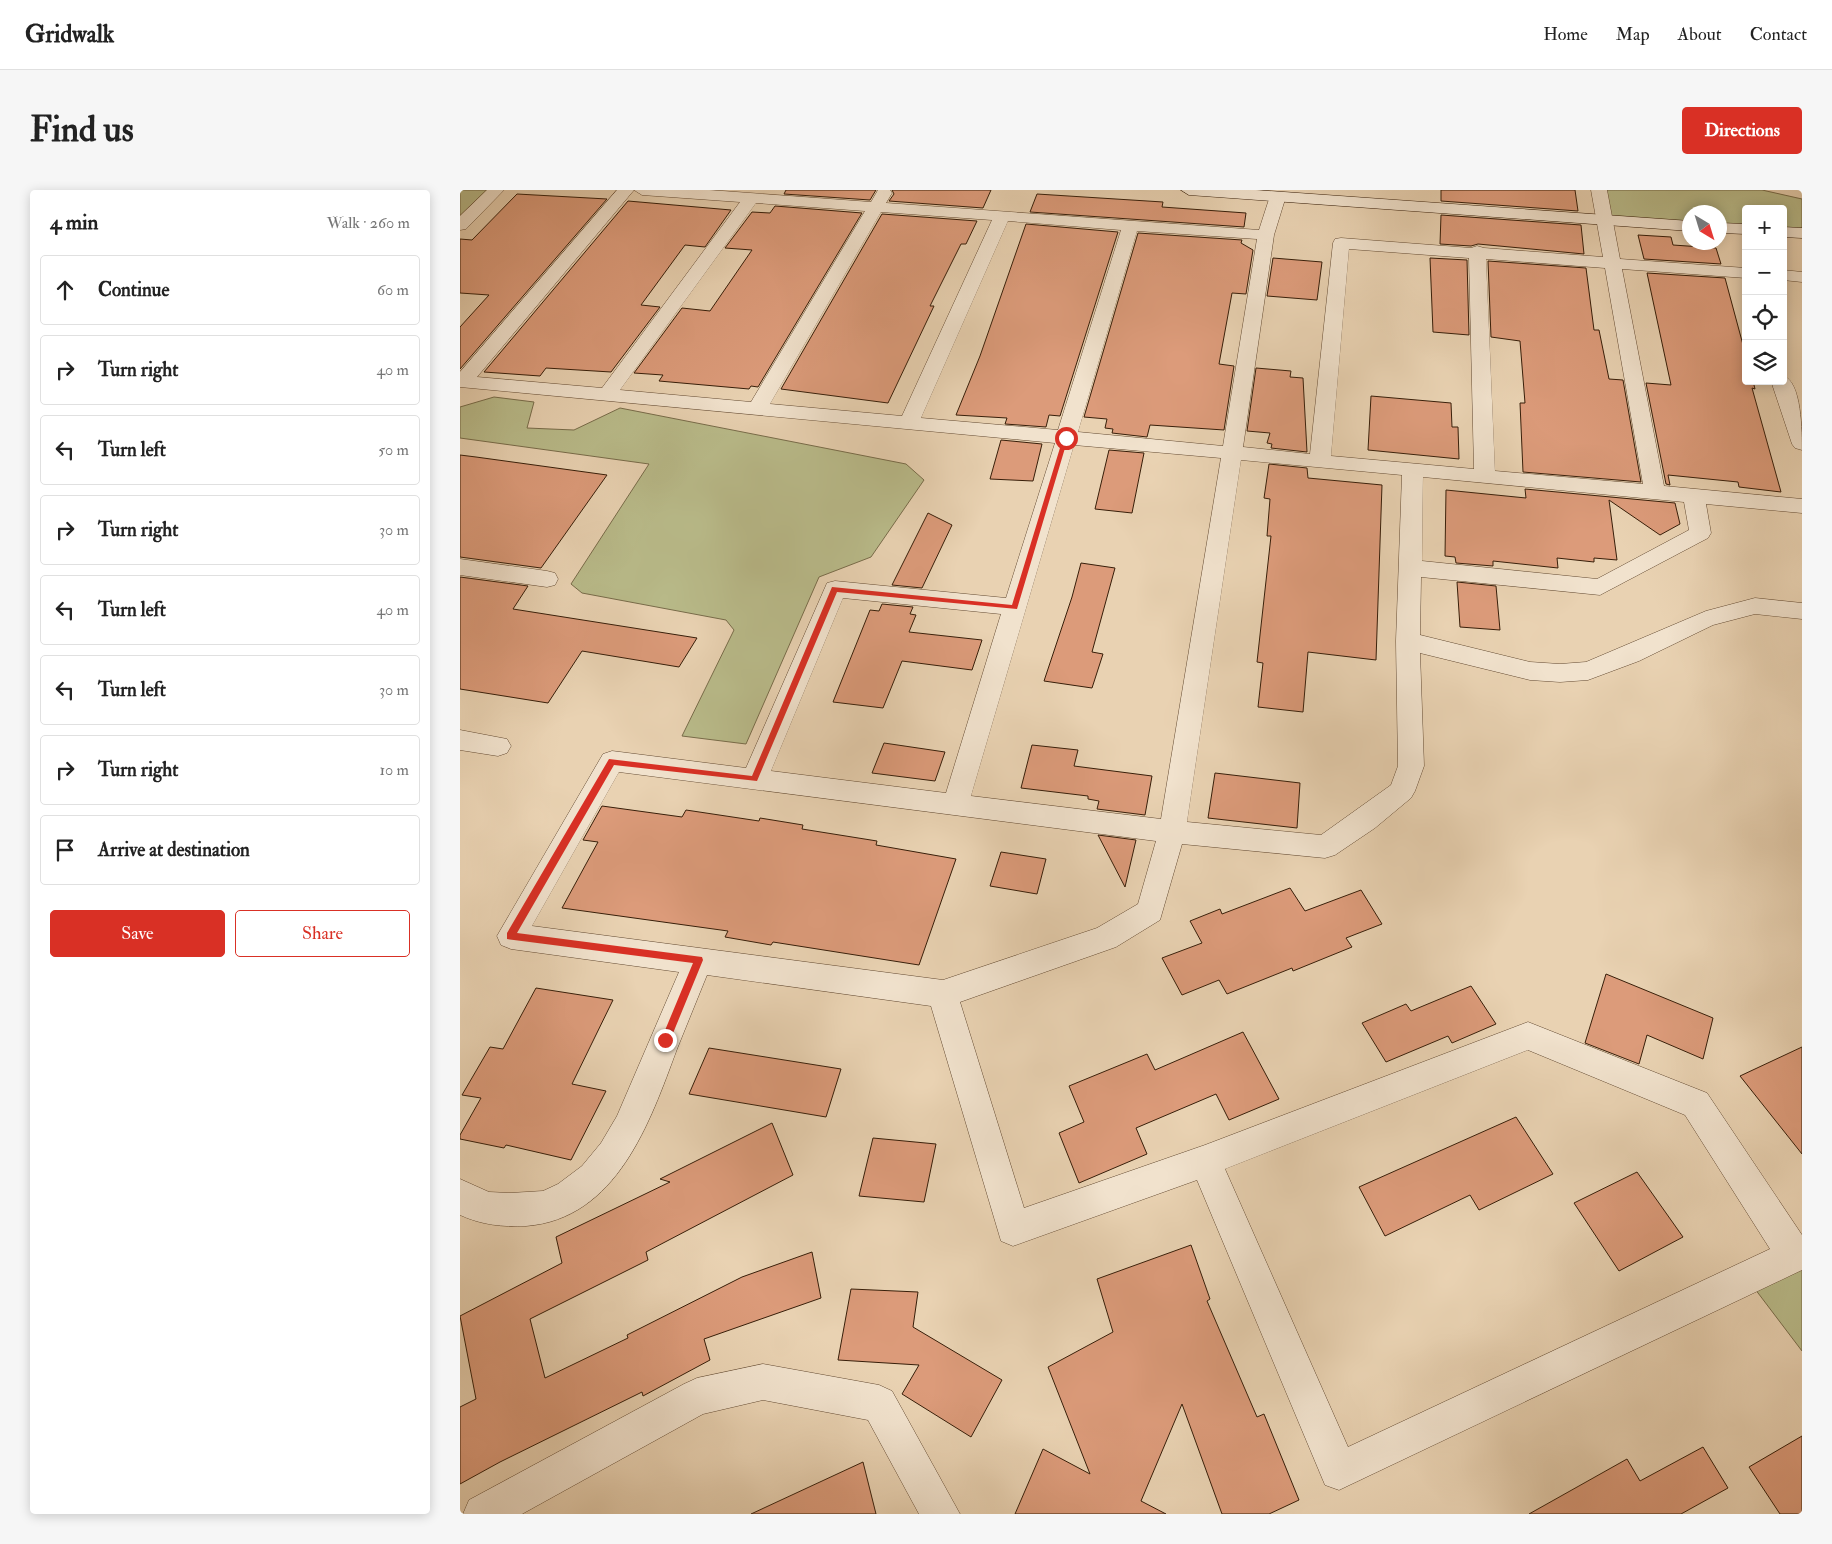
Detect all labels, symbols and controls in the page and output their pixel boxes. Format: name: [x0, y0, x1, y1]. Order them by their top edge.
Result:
text: Gridwalk: [25, 19, 114, 50]
text: Home: [1543, 23, 1588, 46]
text: Map: [1616, 23, 1650, 46]
text: About: [1678, 23, 1722, 46]
text: Contact: [1750, 23, 1807, 46]
button: Directions: [1682, 107, 1802, 154]
text: Find us: [30, 108, 134, 152]
north arrow: [1682, 205, 1727, 250]
map controls: [1742, 205, 1787, 385]
button: +: [1742, 205, 1787, 250]
text: 4 min: [50, 209, 98, 236]
text: Walk · 260 m: [327, 213, 410, 233]
button: −: [1742, 250, 1787, 295]
icon: ahead: [51, 276, 79, 304]
text: Continue: [98, 278, 169, 302]
text: 60 m: [377, 280, 409, 300]
button: locate: [1742, 295, 1787, 340]
button: layers: [1742, 340, 1787, 385]
icon: right: [51, 356, 79, 384]
text: Turn right: [98, 358, 178, 382]
text: 40 m: [376, 360, 409, 380]
route start: [1055, 427, 1078, 450]
icon: left: [51, 436, 79, 464]
text: Turn left: [98, 438, 166, 462]
text: 50 m: [378, 440, 409, 460]
icon: right: [51, 516, 79, 544]
text: Turn right: [98, 518, 178, 542]
text: 30 m: [379, 520, 409, 540]
icon: left: [51, 596, 79, 624]
text: Turn left: [98, 598, 166, 622]
text: 40 m: [376, 600, 409, 620]
icon: left: [51, 676, 79, 704]
text: Turn left: [98, 678, 166, 702]
text: 30 m: [379, 680, 409, 700]
icon: right: [51, 756, 79, 784]
text: Turn right: [98, 758, 178, 782]
text: 10 m: [379, 760, 409, 780]
icon: arrive: [51, 836, 79, 864]
text: Arrive at destination: [98, 838, 250, 862]
button: Save: [50, 910, 225, 957]
button: Share: [235, 910, 410, 957]
route end: [654, 1029, 677, 1052]

